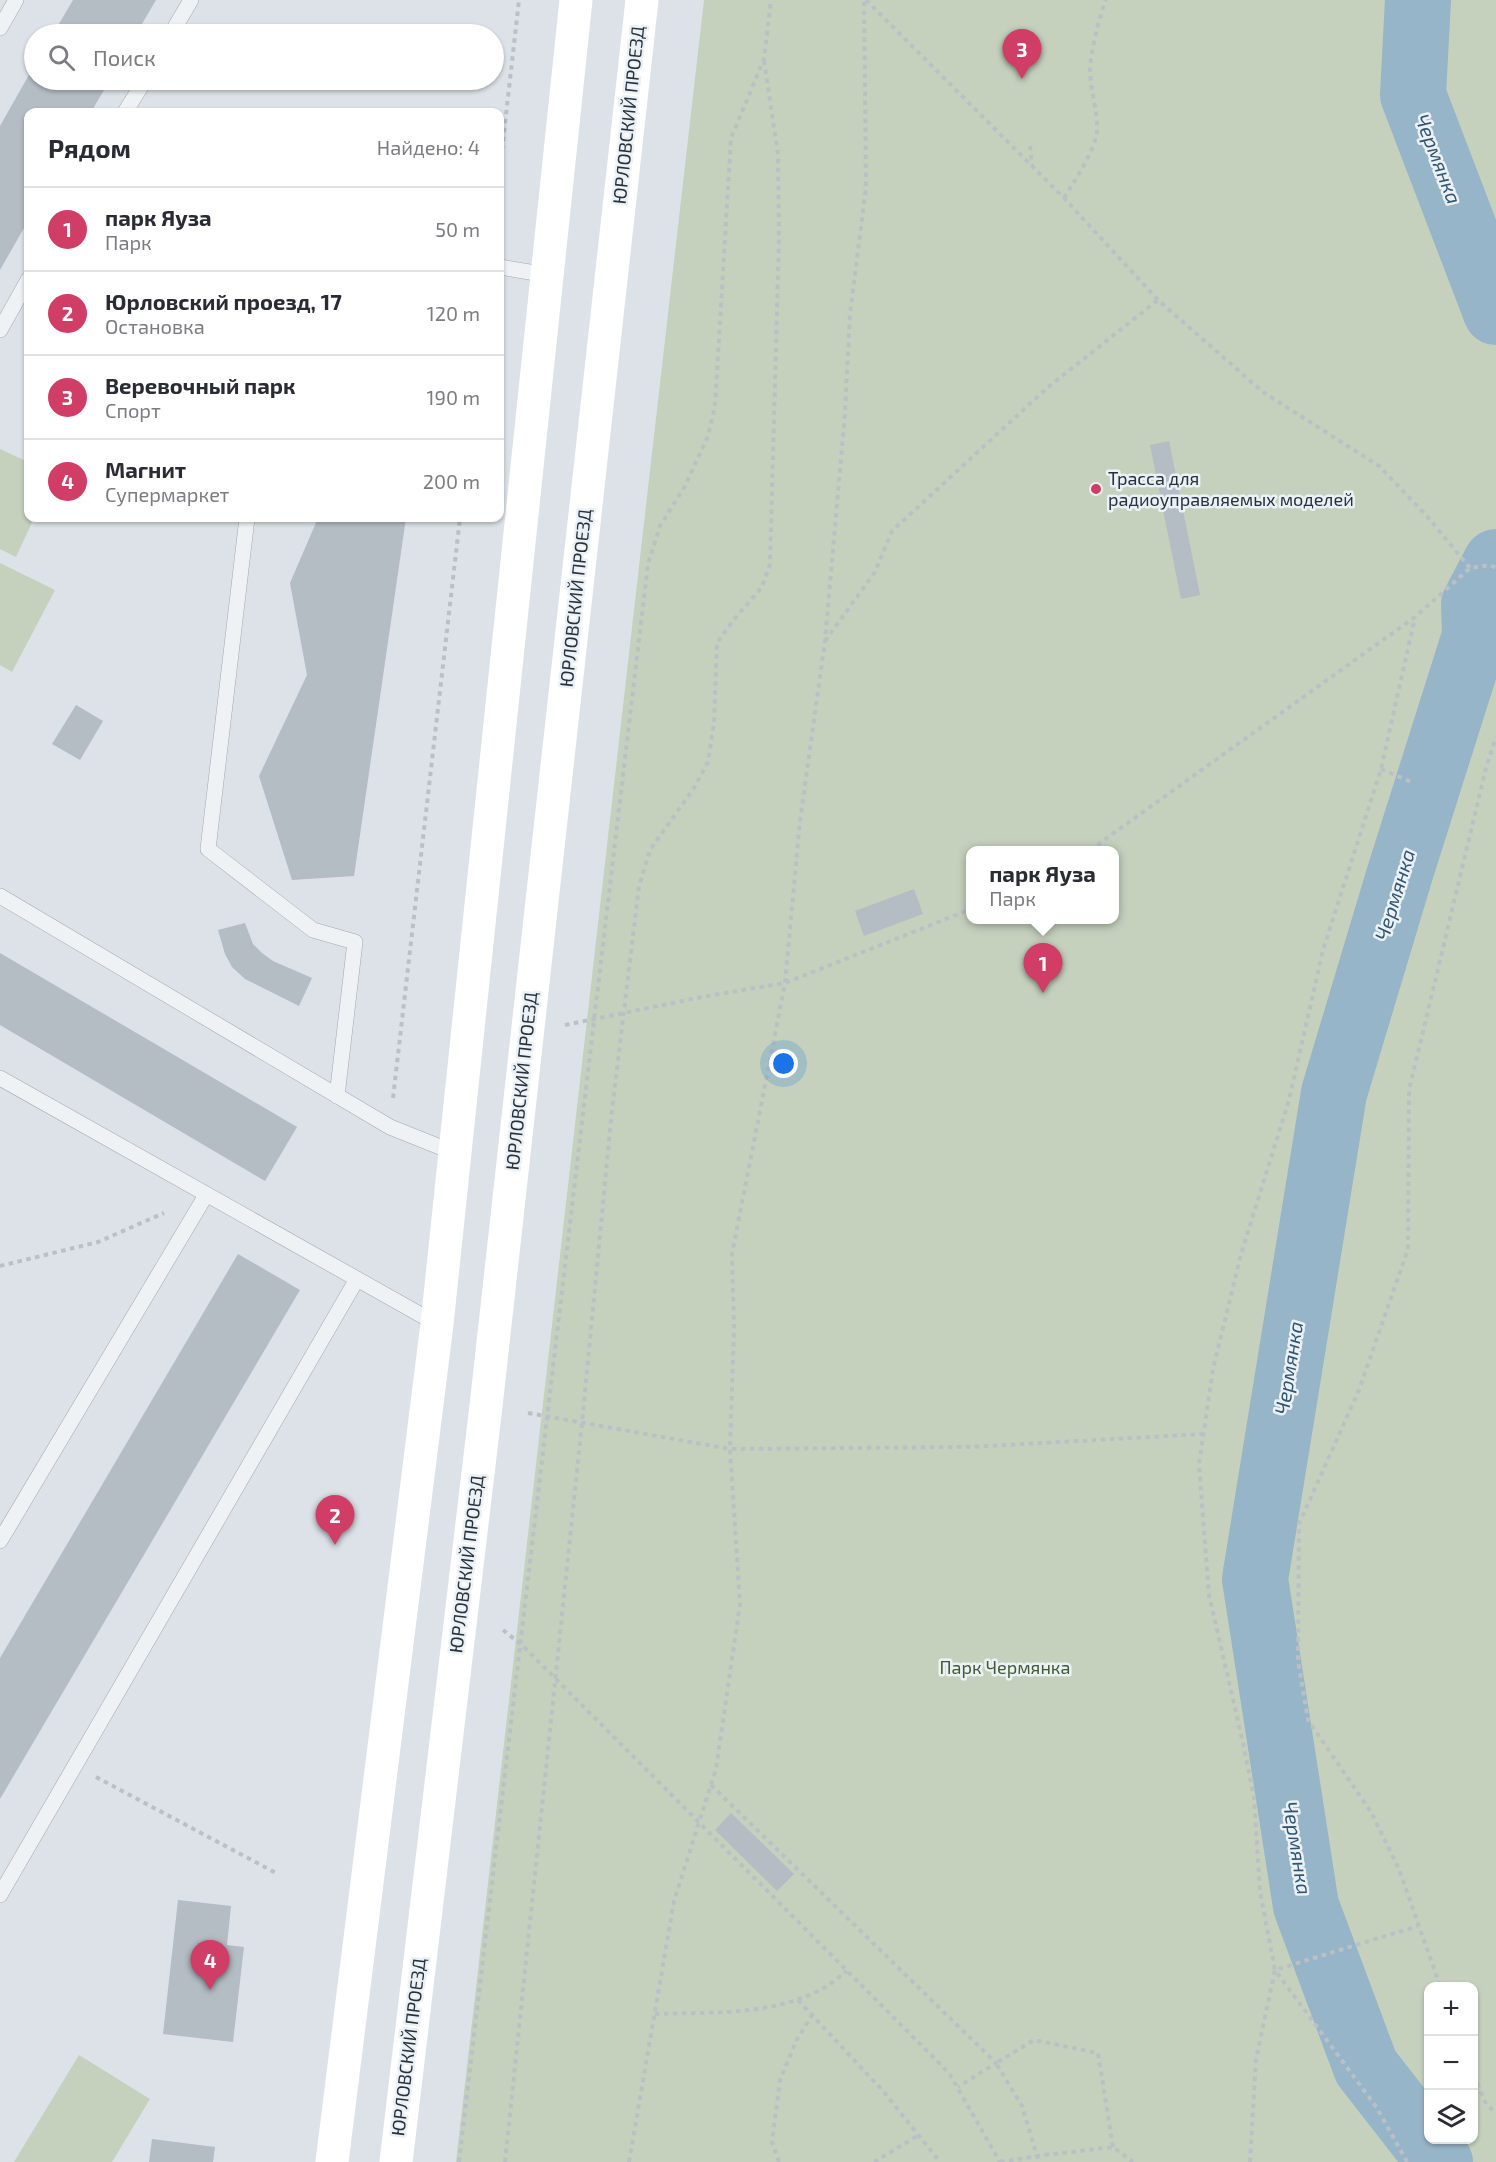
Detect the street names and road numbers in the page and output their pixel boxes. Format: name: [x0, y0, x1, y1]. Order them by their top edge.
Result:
street label: ЮРЛОВСКИЙ ПРОЕЗД: [608, 25, 648, 205]
street label: ЮРЛОВСКИЙ ПРОЕЗД: [555, 508, 595, 688]
street label: ЮРЛОВСКИЙ ПРОЕЗД: [501, 991, 541, 1171]
street label: ЮРЛОВСКИЙ ПРОЕЗД: [444, 1474, 488, 1654]
street label: ЮРЛОВСКИЙ ПРОЕЗД: [386, 1957, 430, 2137]

